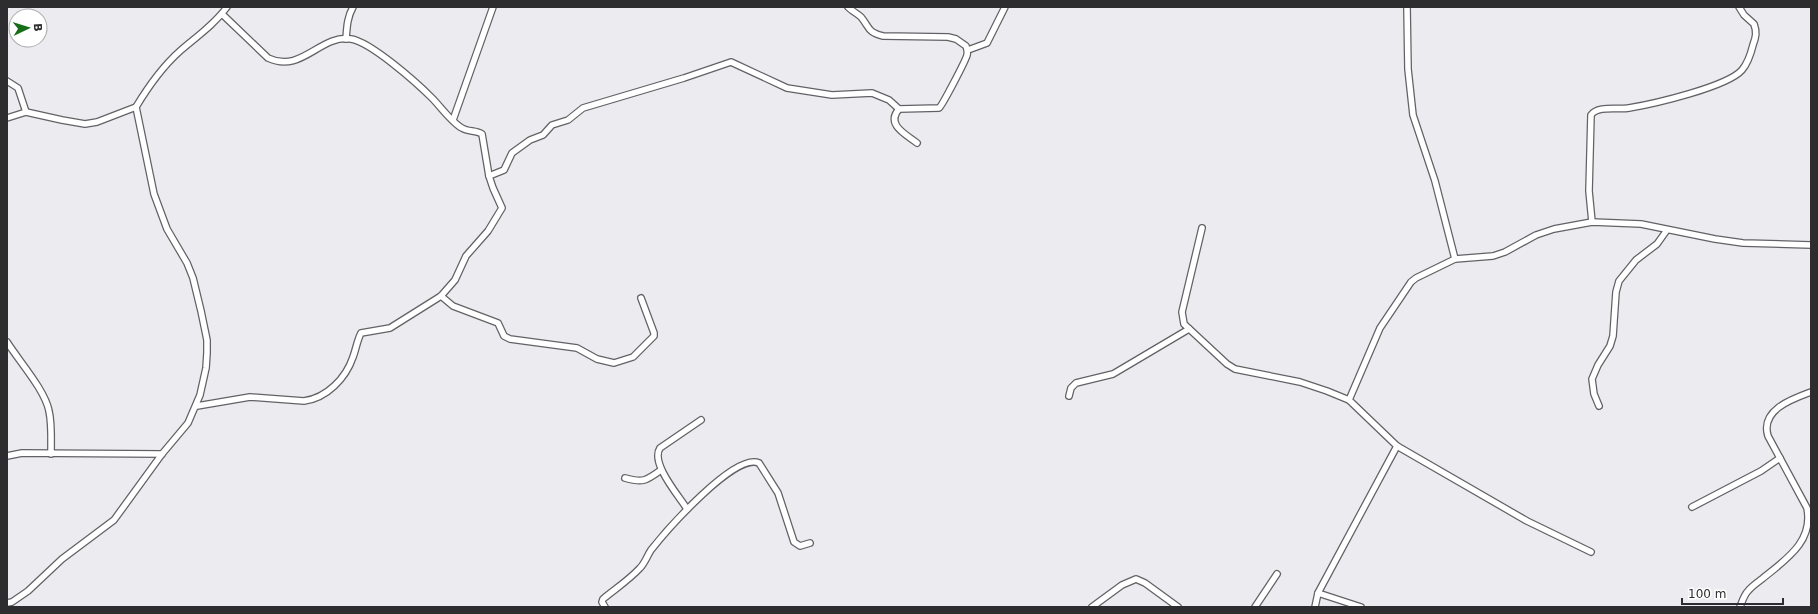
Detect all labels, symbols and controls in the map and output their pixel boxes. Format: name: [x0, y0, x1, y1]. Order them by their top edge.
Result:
north arrow: [8, 8, 48, 48]
text: B: [31, 23, 44, 32]
scale bar: [1682, 580, 1783, 606]
text: 100 m: [1688, 587, 1726, 601]

